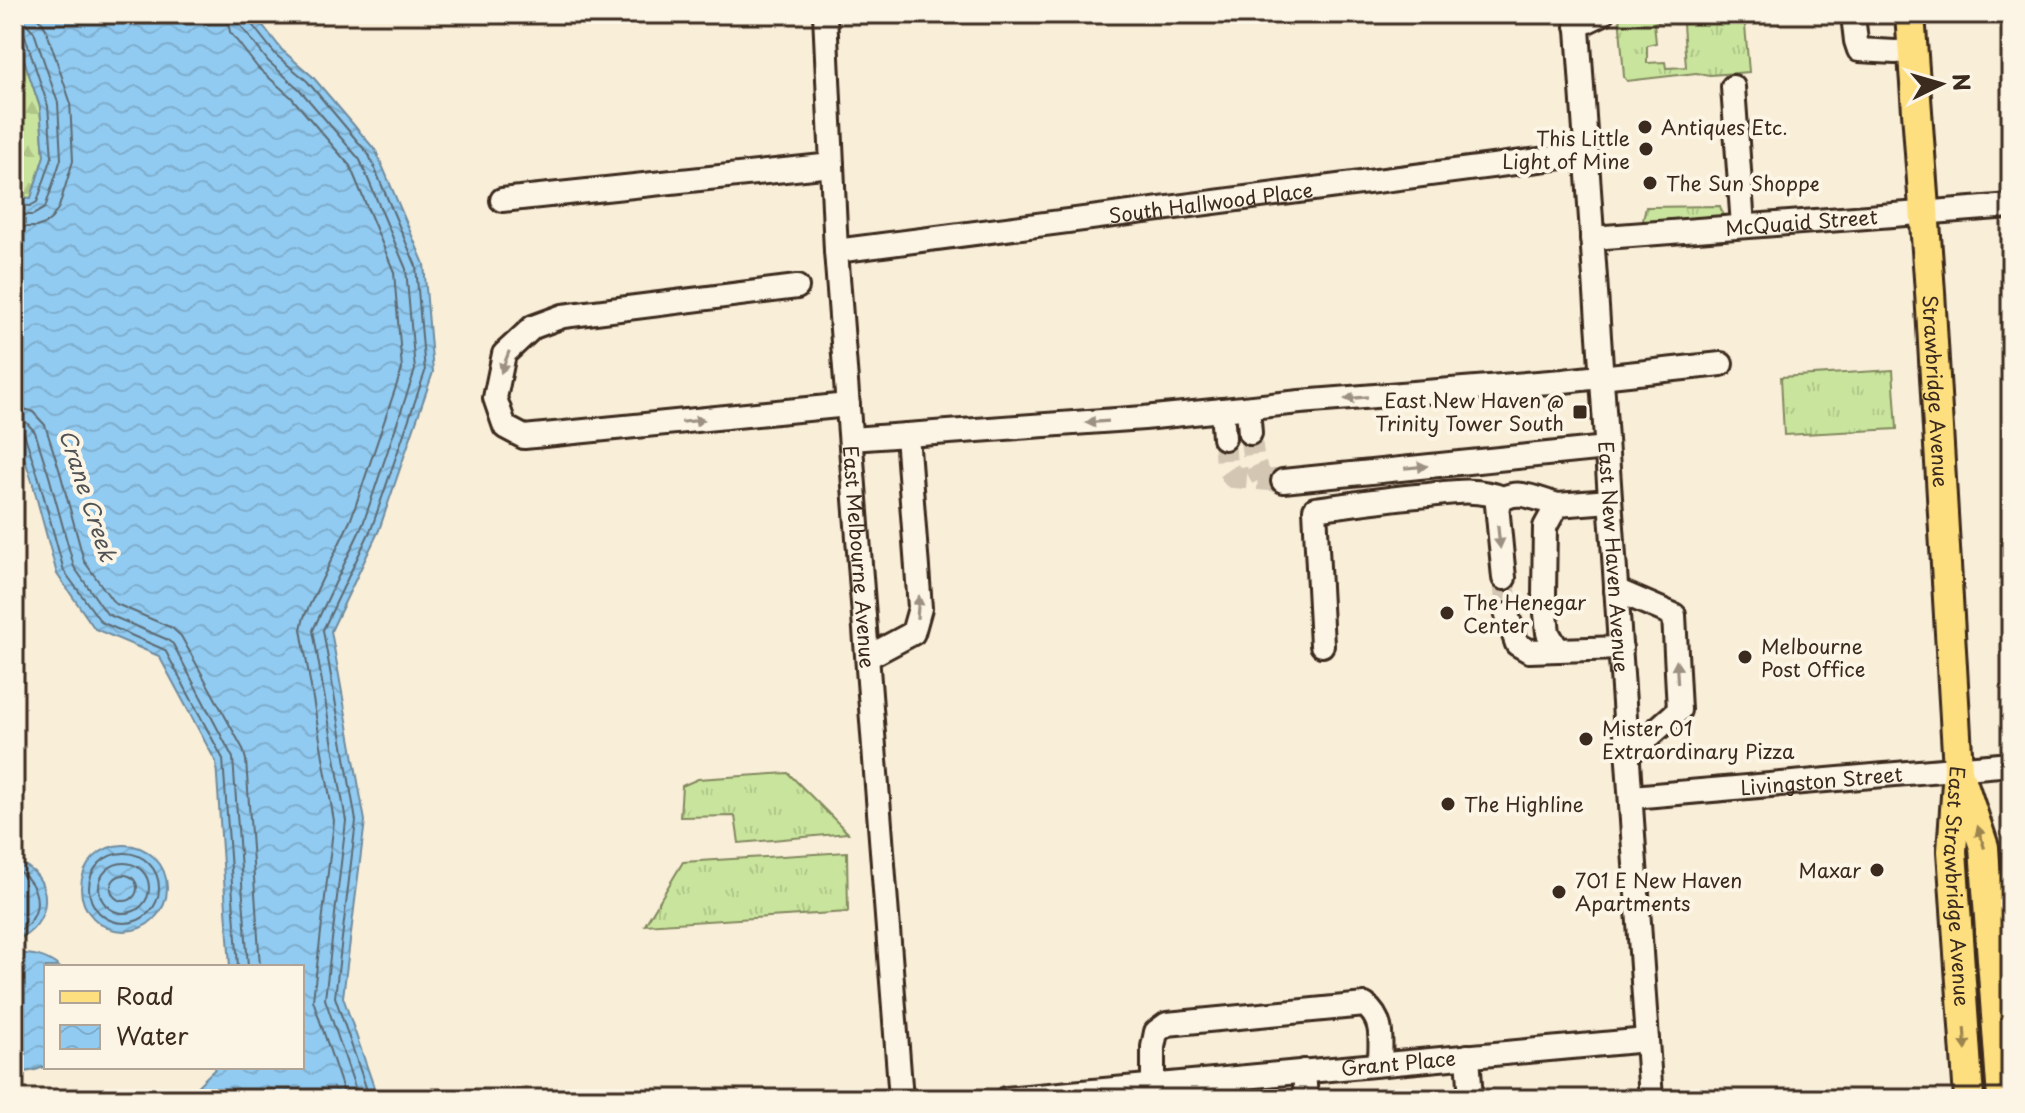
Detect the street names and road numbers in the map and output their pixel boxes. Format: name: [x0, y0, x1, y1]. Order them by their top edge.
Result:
street label: South Hallwood Place: [1107, 174, 1315, 231]
street label: McQuaid Street: [1724, 201, 1879, 243]
street label: Strawbridge Avenue: [1915, 294, 1956, 488]
street label: East New Haven Avenue: [1591, 440, 1637, 673]
street label: East Melbourne Avenue: [836, 444, 883, 670]
street label: Livingston Street: [1739, 759, 1904, 803]
street label: East Strawbridge Avenue: [1937, 765, 1978, 1007]
street label: Grant Place: [1340, 1043, 1457, 1083]

